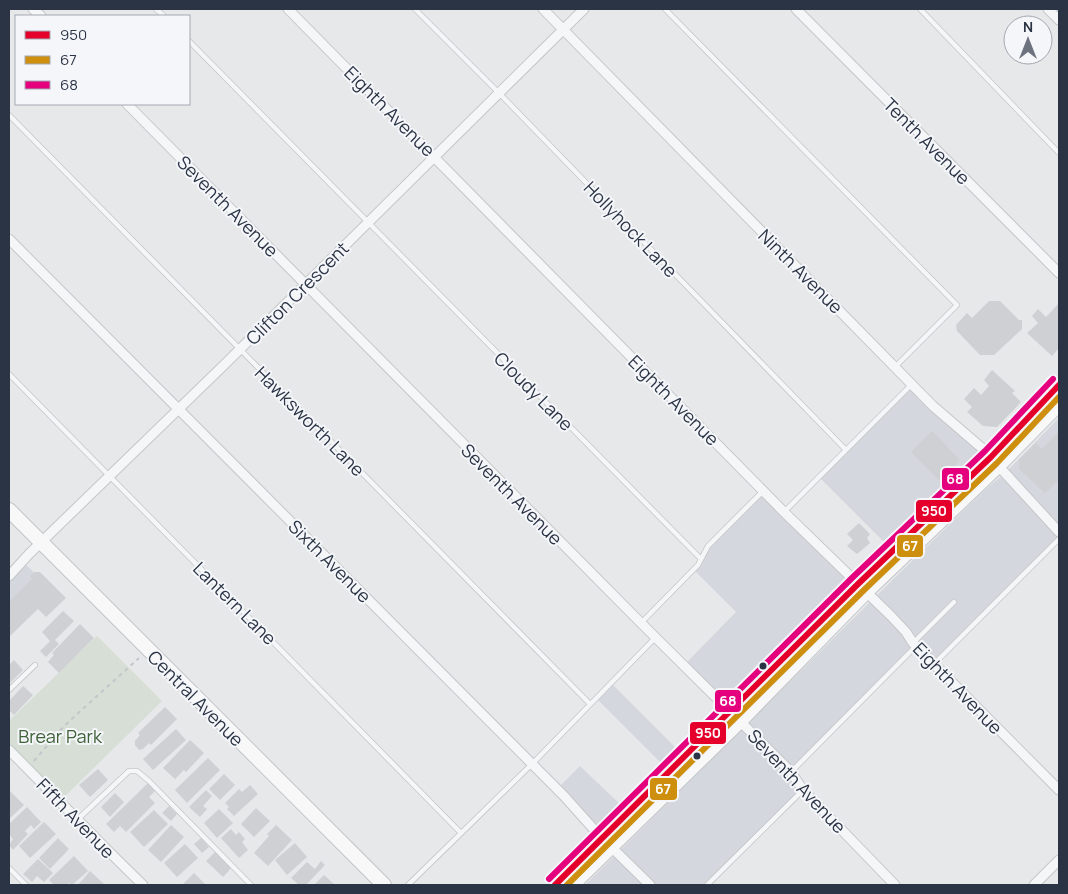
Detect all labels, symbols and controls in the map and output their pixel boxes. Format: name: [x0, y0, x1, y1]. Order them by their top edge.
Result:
legend: [15, 15, 190, 105]
north arrow: [1003, 15, 1053, 65]
text: N: [1023, 17, 1033, 36]
text: 950: [60, 24, 87, 45]
text: 67: [60, 49, 77, 70]
street label: Eighth Avenue: [339, 60, 441, 162]
text: 68: [60, 74, 78, 95]
street label: Tenth Avenue: [878, 92, 976, 190]
street label: Seventh Avenue: [172, 150, 284, 262]
street label: Hollyhock Lane: [579, 176, 683, 282]
street label: Ninth Avenue: [754, 224, 848, 318]
street label: Clifton Crescent: [240, 236, 354, 350]
street label: Cloudy Lane: [489, 346, 579, 436]
street label: Eighth Avenue: [623, 349, 725, 451]
street label: Hawksworth Lane: [250, 361, 370, 481]
street label: Seventh Avenue: [456, 438, 568, 550]
line badge: 68: [941, 467, 970, 491]
text: 68: [946, 469, 964, 488]
line badge: 950: [915, 499, 953, 523]
text: 950: [921, 501, 947, 520]
street label: Sixth Avenue: [283, 514, 377, 608]
line badge: 67: [896, 534, 924, 558]
text: 67: [902, 536, 918, 555]
street label: Lantern Lane: [188, 556, 282, 650]
street label: Eighth Avenue: [908, 637, 1008, 739]
street label: Central Avenue: [143, 645, 249, 751]
unlabelled marker: [758, 661, 768, 671]
line badge: 68: [714, 689, 742, 713]
text: 68: [719, 691, 737, 710]
line badge: 950: [689, 721, 727, 745]
text: 950: [695, 723, 721, 742]
park label: Brear Park: [18, 724, 103, 748]
street label: Seventh Avenue: [742, 724, 852, 838]
unlabelled marker: [692, 751, 702, 761]
street label: Fifth Avenue: [32, 773, 120, 863]
line badge: 67: [649, 777, 678, 801]
text: 67: [655, 779, 671, 798]

